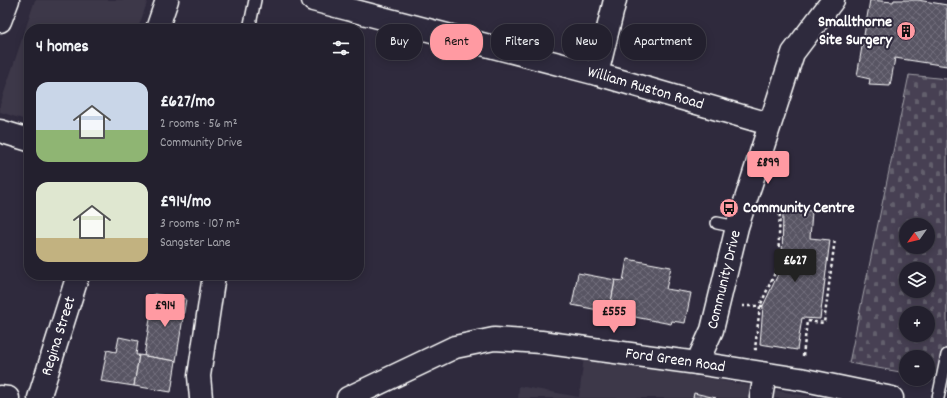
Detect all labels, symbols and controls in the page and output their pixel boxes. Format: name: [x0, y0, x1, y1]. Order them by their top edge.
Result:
place label: Smallthorne Site Surgery: [818, 11, 894, 52]
building icon: Smallthorne Site Surgery: [895, 20, 917, 42]
chip: Buy: [376, 24, 422, 60]
chip: Rent: [430, 24, 483, 60]
chip: Filters: [491, 24, 554, 60]
chip: New: [562, 24, 612, 60]
chip: Apartment: [620, 24, 706, 60]
text: 4 homes: [36, 36, 89, 60]
icon: filters: [330, 37, 352, 59]
street label: William Ruston Road: [585, 60, 707, 116]
text: £627/mo: [160, 91, 215, 115]
icon: home: [68, 98, 116, 146]
text: 2 rooms · 56 m²: [160, 115, 237, 134]
text: Community Drive: [160, 134, 242, 153]
pin: £899: [744, 151, 792, 185]
text: £899: [756, 154, 780, 173]
text: £914/mo: [160, 191, 211, 215]
bus stop icon: Community Centre: [718, 197, 740, 219]
place label: Community Centre: [743, 197, 855, 220]
icon: home: [68, 198, 116, 246]
text: 3 rooms · 107 m²: [160, 215, 240, 234]
north arrow: [899, 218, 935, 254]
map controls: [899, 218, 935, 386]
street label: Community Drive: [701, 228, 747, 332]
text: Sangster Lane: [160, 234, 230, 253]
pin: £627: [771, 249, 819, 283]
text: £627: [783, 252, 807, 271]
button: layers: [899, 262, 935, 298]
street label: Regina Street: [35, 293, 82, 379]
pin: £914: [141, 294, 189, 328]
text: £914: [155, 297, 175, 316]
pin: £555: [590, 300, 638, 334]
text: £555: [602, 303, 626, 322]
button: +: [899, 306, 935, 342]
street label: Ford Green Road: [624, 342, 727, 379]
button: −: [899, 350, 935, 386]

